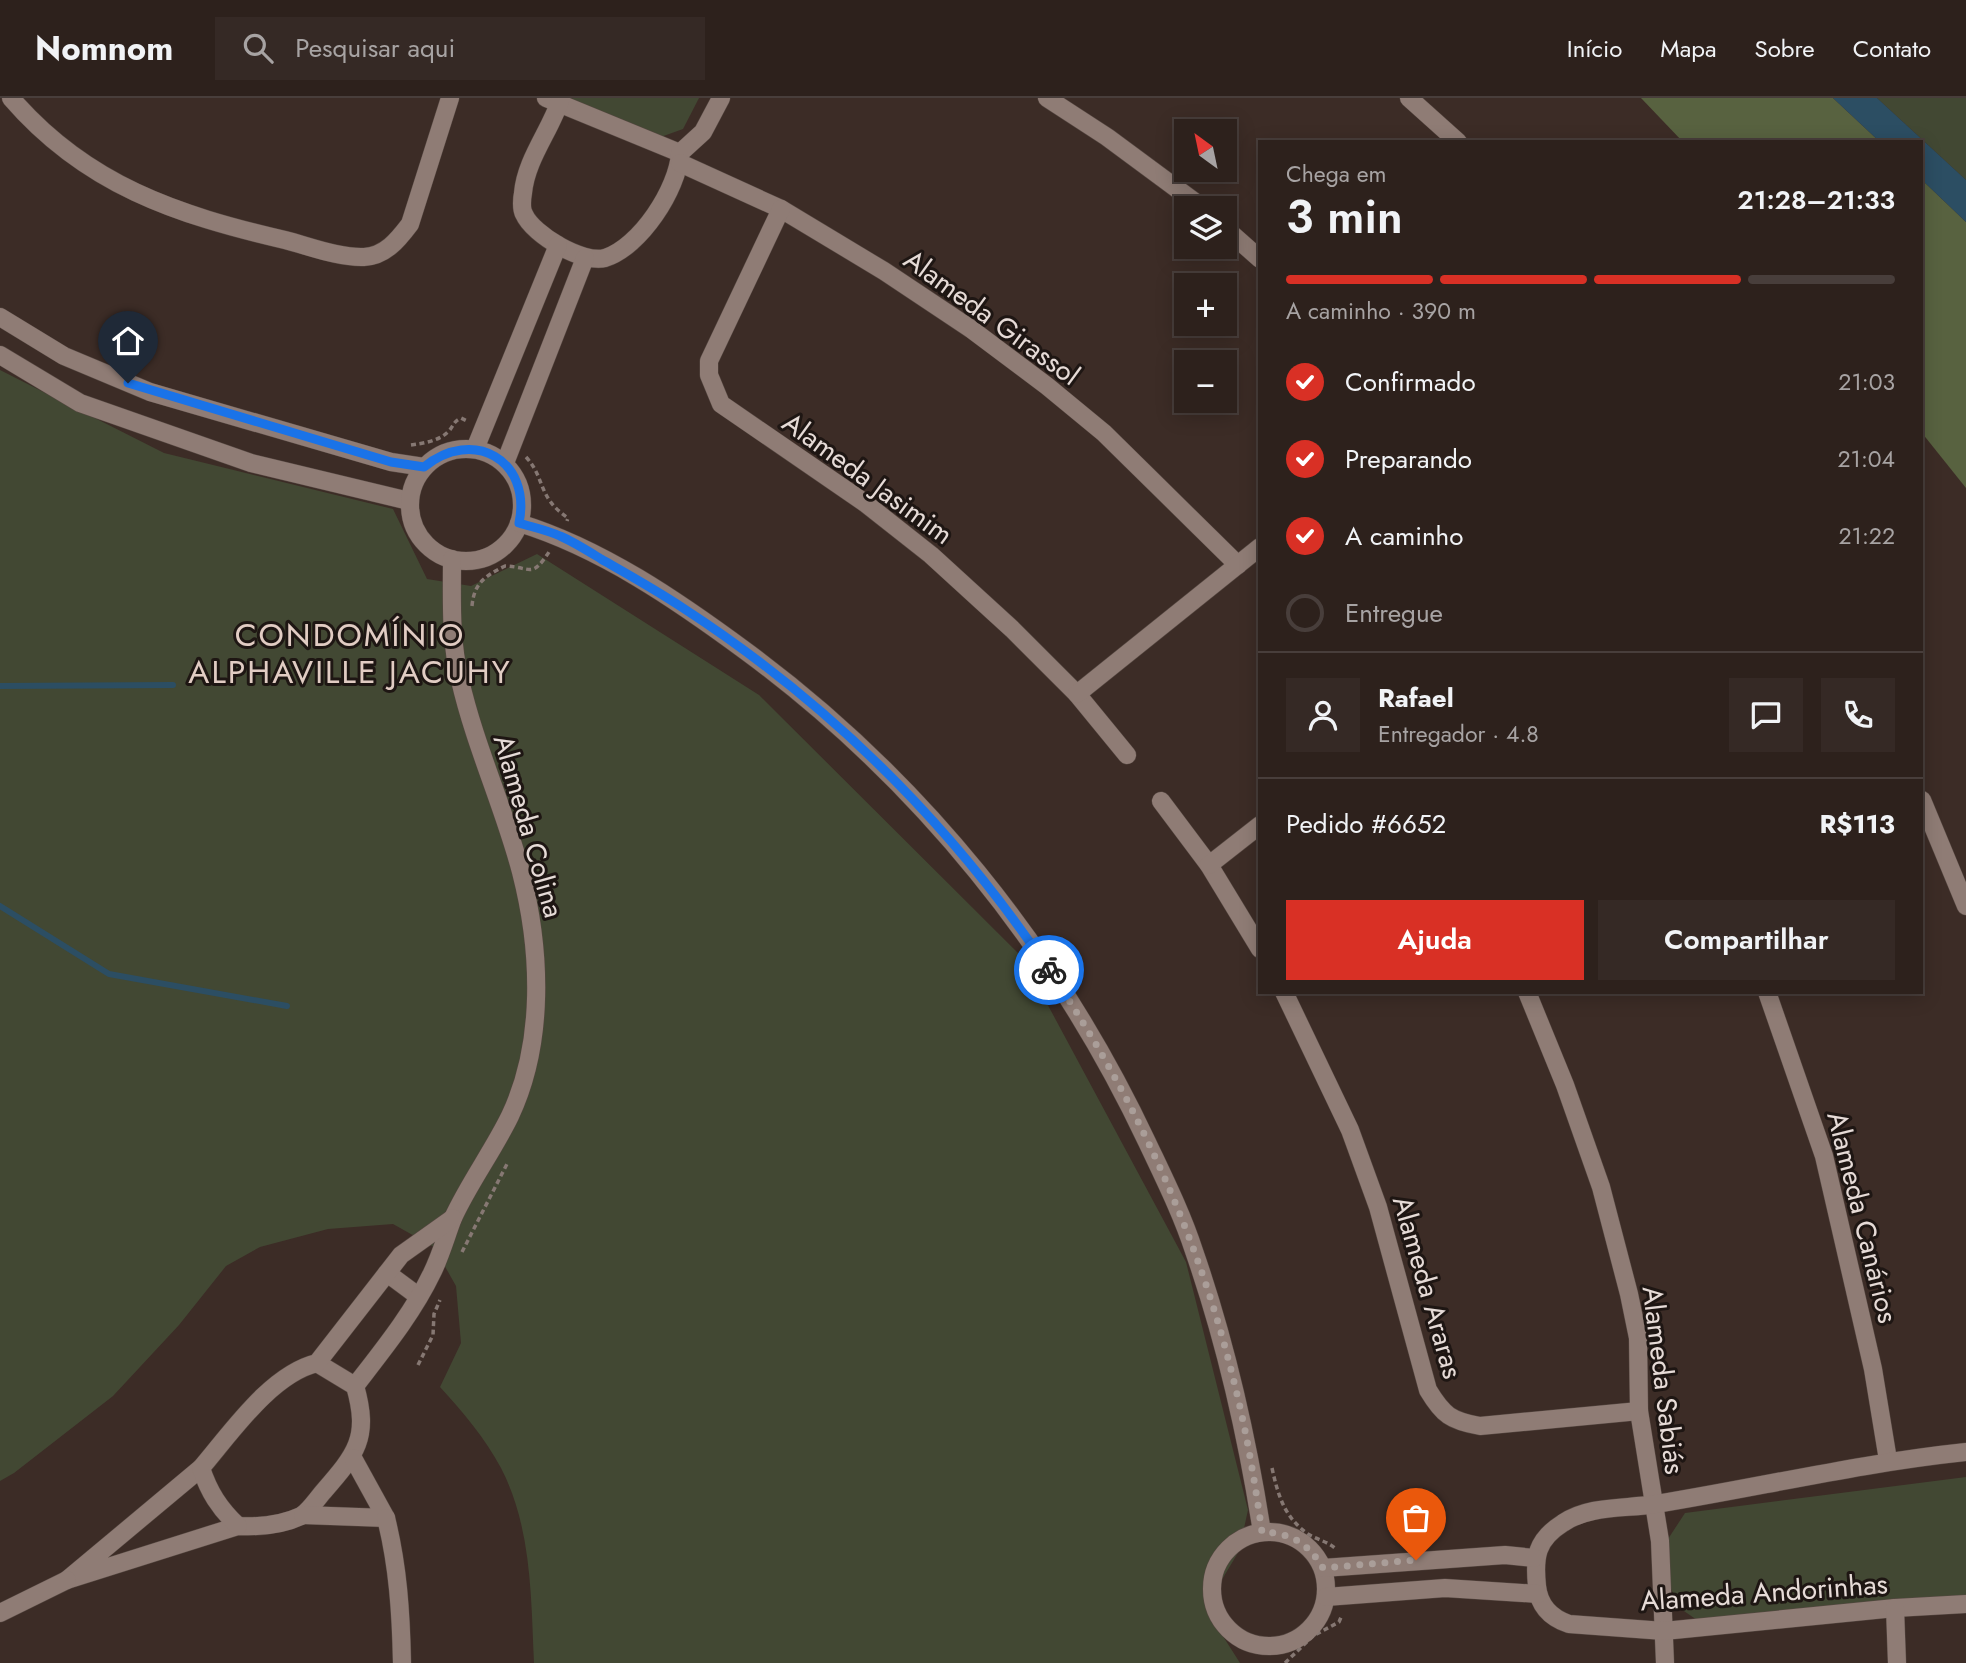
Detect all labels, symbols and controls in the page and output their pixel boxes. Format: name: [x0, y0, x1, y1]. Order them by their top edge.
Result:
search box: [215, 17, 705, 80]
text: Nomnom: [35, 25, 173, 72]
icon: search: [239, 29, 277, 67]
text: Pesquisar aqui: [295, 29, 455, 67]
text: Início: [1567, 31, 1622, 66]
text: Mapa: [1660, 31, 1717, 66]
text: Sobre: [1755, 31, 1815, 66]
text: Contato: [1853, 31, 1931, 66]
north arrow: [1174, 119, 1237, 182]
map controls: [1174, 119, 1237, 413]
text: Chega em: [1286, 157, 1387, 191]
text: 21:28–21:33: [1737, 181, 1895, 219]
text: 3 min: [1286, 184, 1403, 250]
button: layers: [1174, 196, 1237, 259]
street label: Alameda Girassol: [895, 239, 1088, 395]
button: +: [1174, 273, 1237, 336]
text: A caminho · 390 m: [1286, 294, 1476, 328]
pin: [98, 311, 158, 383]
icon: home: [109, 322, 147, 360]
button: −: [1174, 350, 1237, 413]
icon: check: [1286, 363, 1324, 401]
text: Confirmado: [1345, 363, 1476, 401]
text: 21:03: [1838, 365, 1895, 399]
street label: Alameda Jasimim: [774, 402, 962, 554]
icon: check: [1286, 440, 1324, 478]
text: Preparando: [1345, 440, 1472, 478]
text: 21:04: [1837, 442, 1895, 476]
icon: check: [1286, 517, 1324, 555]
text: A caminho: [1345, 517, 1463, 555]
text: 21:22: [1838, 519, 1895, 553]
text: Entregue: [1345, 594, 1443, 632]
district label: CONDOMÍNIO ALPHAVILLE JACUHY: [188, 612, 512, 695]
button: person: [1286, 678, 1360, 752]
button: chat: [1729, 678, 1803, 752]
button: phone: [1821, 678, 1895, 752]
text: Rafael: [1378, 679, 1454, 717]
text: Entregador · 4.8: [1378, 717, 1539, 751]
street label: Alameda Colina: [483, 730, 574, 923]
text: Pedido #6652: [1286, 805, 1446, 843]
text: R$113: [1819, 805, 1895, 843]
button: Ajuda: [1286, 900, 1584, 980]
button: Compartilhar: [1598, 900, 1895, 980]
courier: [1014, 935, 1084, 1005]
icon: bike: [1030, 951, 1068, 989]
street label: Alameda Canários: [1816, 1107, 1909, 1327]
street label: Alameda Araras: [1382, 1191, 1473, 1383]
street label: Alameda Sabiás: [1632, 1284, 1695, 1477]
pin: [1386, 1488, 1446, 1560]
icon: bag: [1397, 1499, 1435, 1537]
street label: Alameda Andorinhas: [1639, 1563, 1889, 1622]

